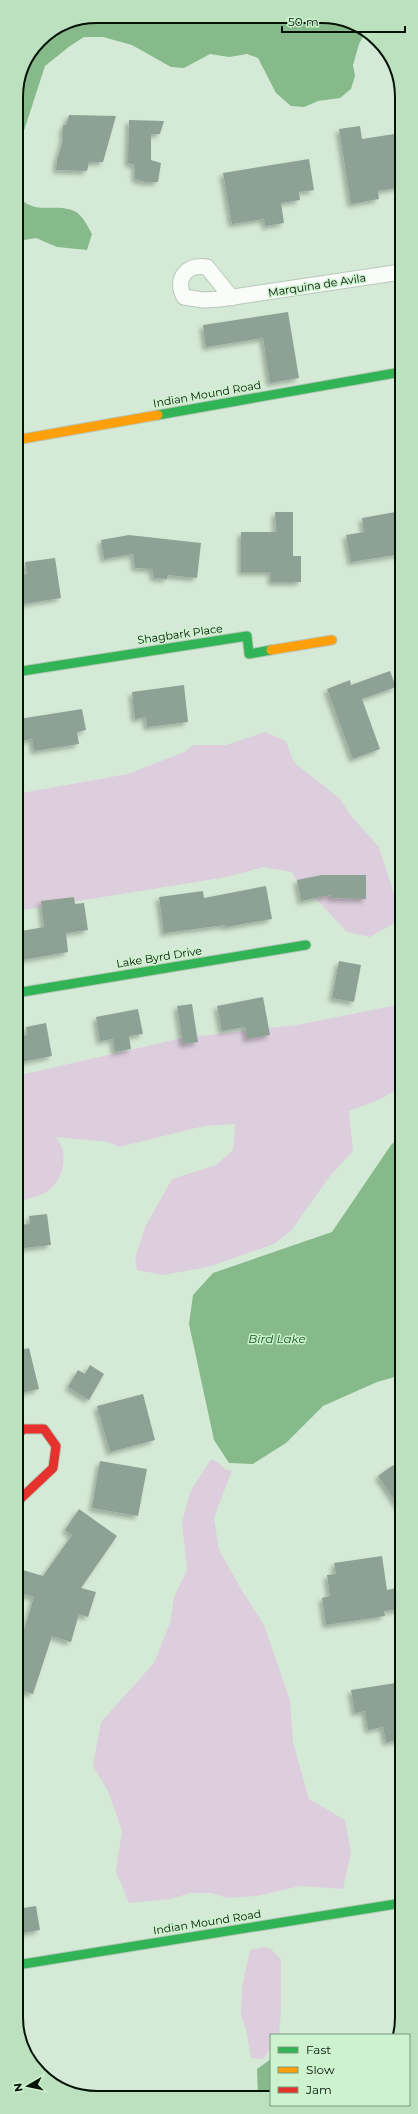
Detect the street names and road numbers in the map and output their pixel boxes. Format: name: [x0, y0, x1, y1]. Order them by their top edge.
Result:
street label: Marquina de Avila: [267, 270, 367, 300]
street label: Indian Mound Road: [152, 378, 262, 410]
street label: Shagbark Place: [136, 621, 224, 647]
street label: Lake Byrd Drive: [115, 943, 203, 971]
street label: Indian Mound Road: [152, 1907, 262, 1937]

